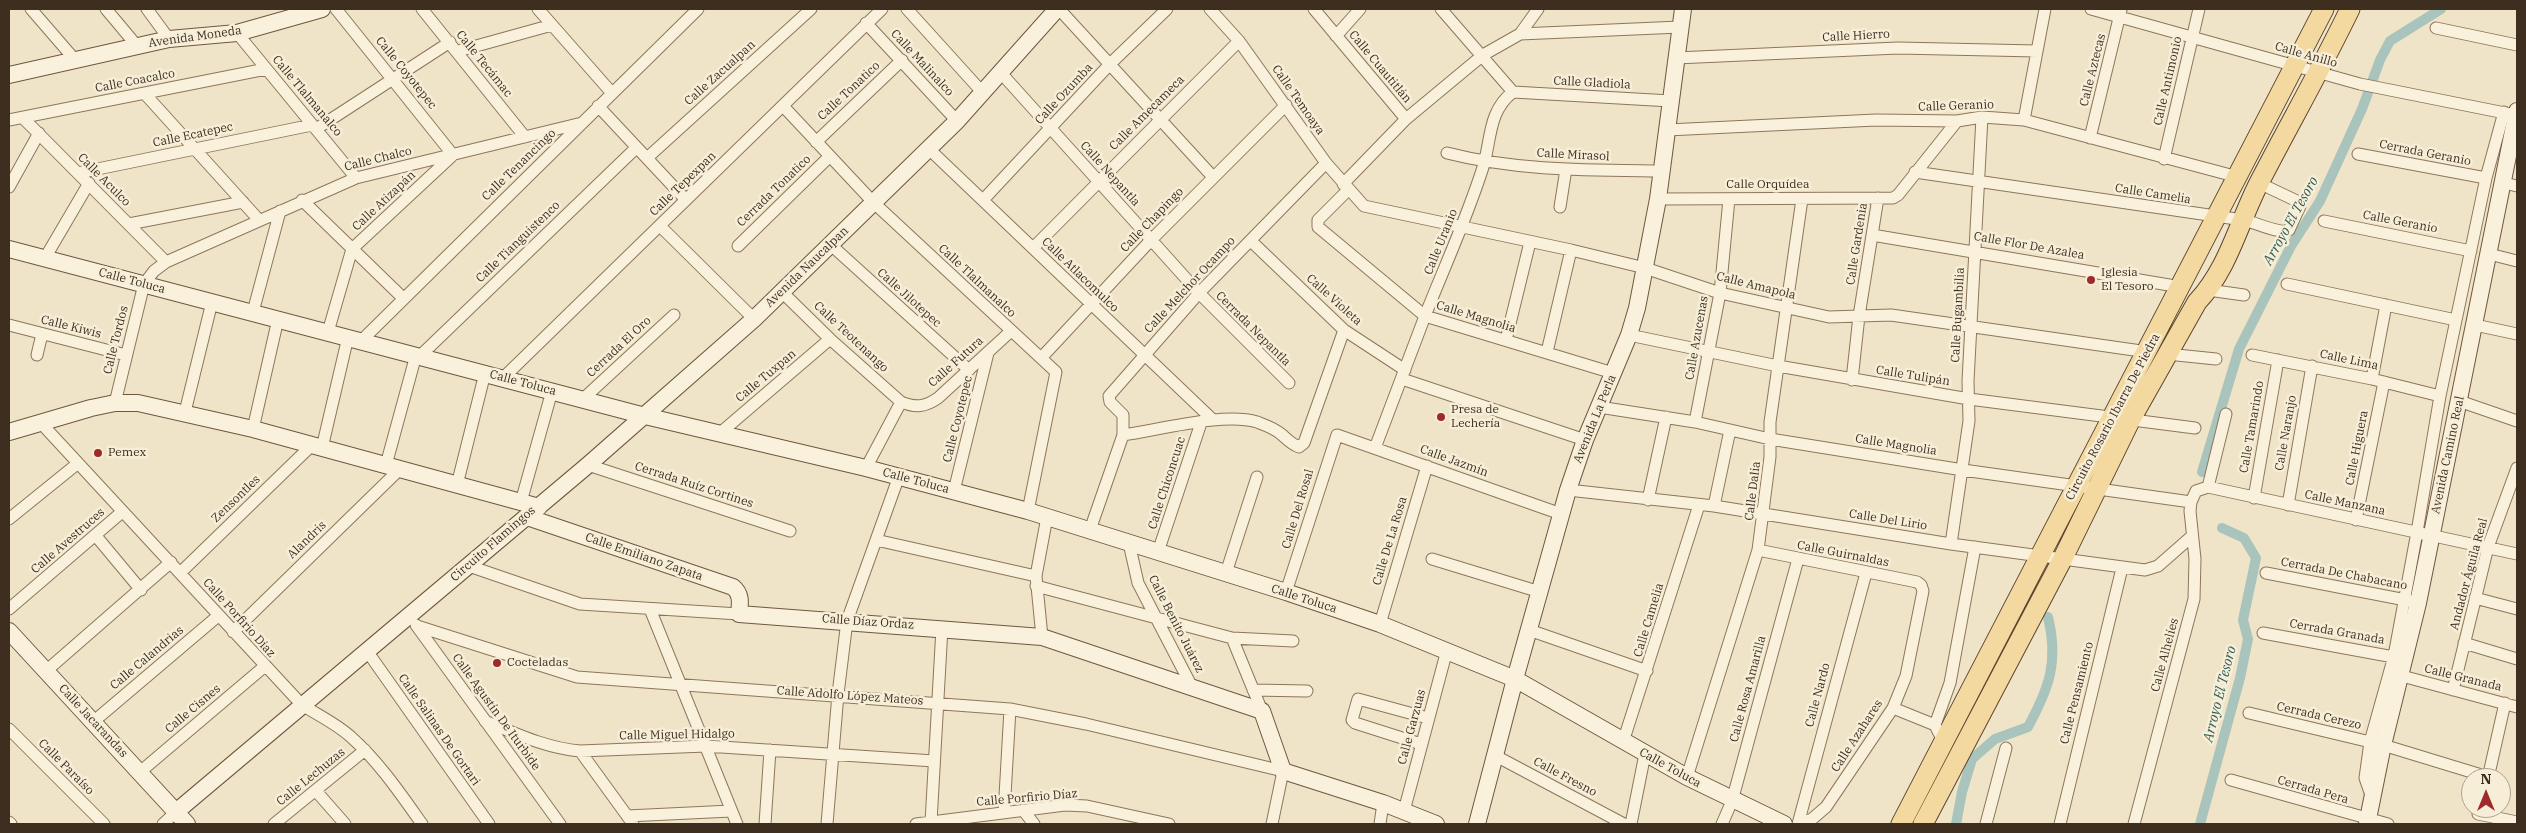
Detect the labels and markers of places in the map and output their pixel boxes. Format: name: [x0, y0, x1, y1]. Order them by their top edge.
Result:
place label: Iglesia El Tesoro: [2101, 266, 2153, 294]
marker: Iglesia El Tesoro: [2085, 274, 2097, 286]
place label: Presa de Lechería: [1451, 403, 1500, 431]
marker: Presa de Lechería: [1435, 411, 1447, 423]
place label: Pemex: [108, 446, 146, 460]
marker: Pemex: [92, 447, 104, 459]
place label: Cocteladas: [507, 656, 568, 670]
marker: Cocteladas: [491, 657, 503, 669]

